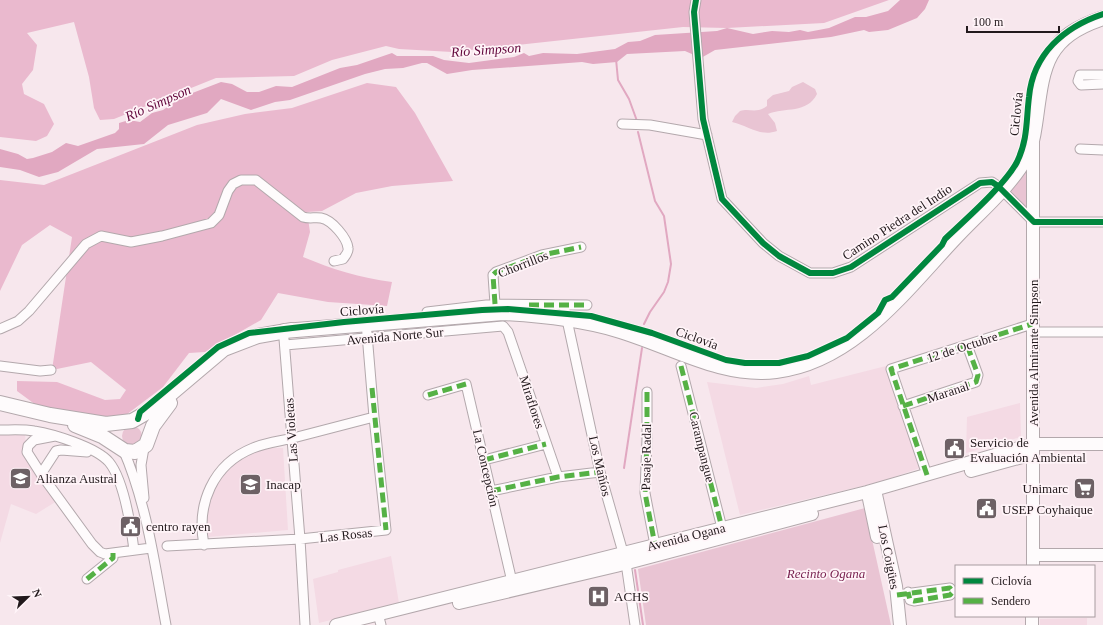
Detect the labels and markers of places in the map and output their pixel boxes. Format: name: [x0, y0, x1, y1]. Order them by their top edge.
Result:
place label: Servicio de Evaluación Ambiental: [970, 435, 1086, 465]
public building icon: Servicio de Evaluación Ambiental: [941, 436, 967, 462]
school or university icon: Alianza Austral: [7, 465, 33, 491]
place label: Alianza Austral: [36, 471, 118, 486]
school or university icon: Inacap: [237, 471, 263, 497]
supermarket icon: Unimarc: [1071, 475, 1097, 501]
place label: Inacap: [266, 477, 301, 492]
place label: Unimarc: [1023, 481, 1068, 496]
public building icon: USEP Coyhaique: [974, 496, 1000, 522]
place label: USEP Coyhaique: [1002, 502, 1093, 517]
public building icon: centro rayen: [117, 513, 143, 539]
place label: centro rayen: [146, 519, 211, 534]
hospital icon: ACHS: [585, 583, 611, 609]
place label: ACHS: [614, 589, 649, 604]

